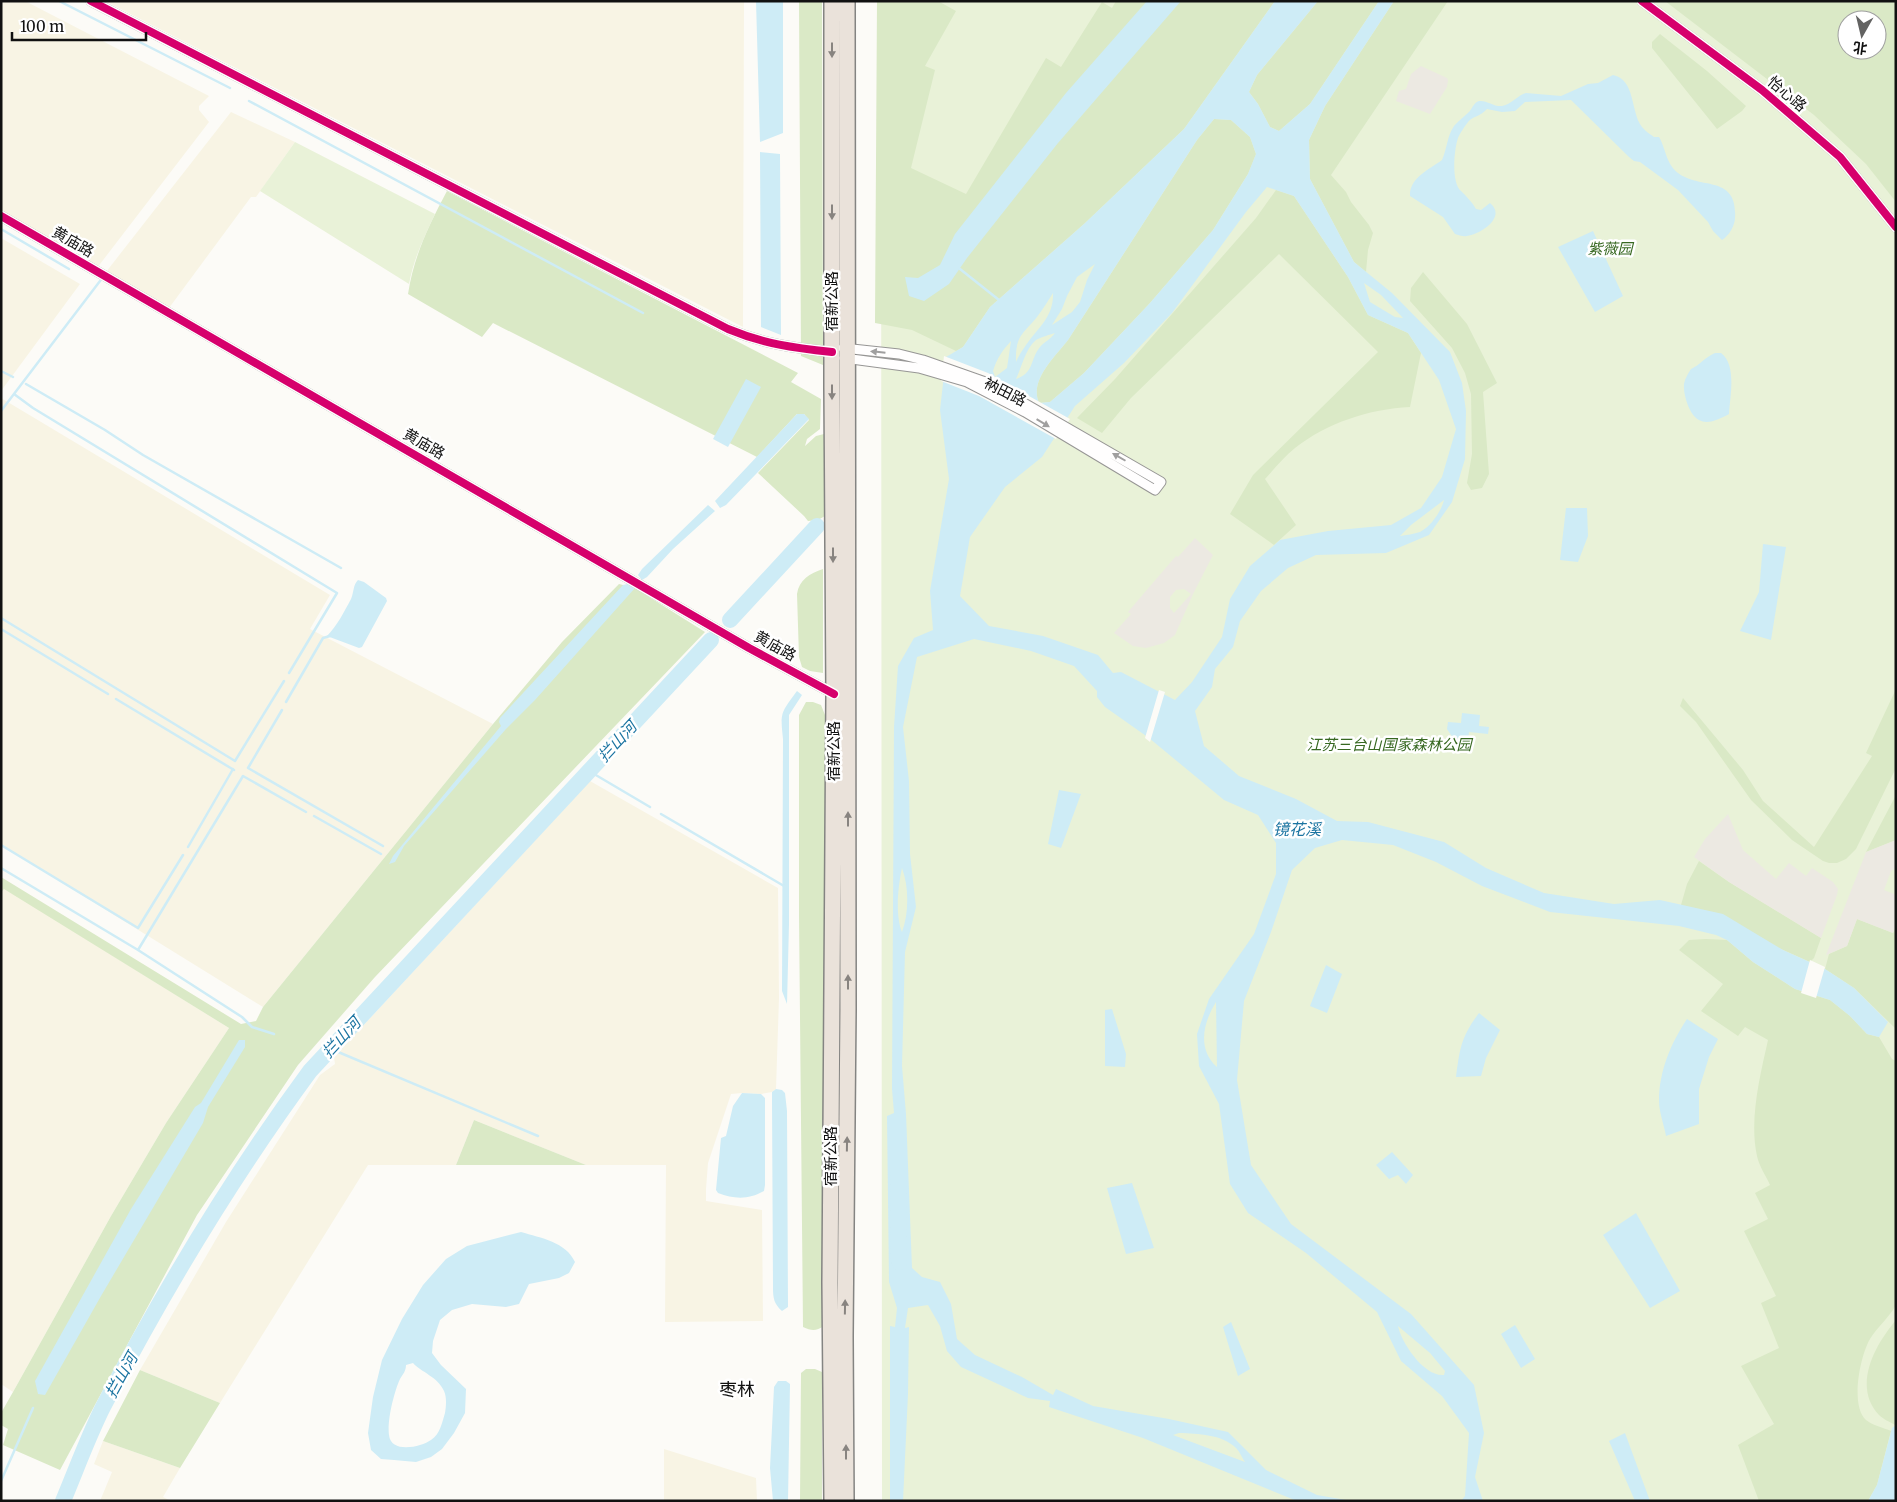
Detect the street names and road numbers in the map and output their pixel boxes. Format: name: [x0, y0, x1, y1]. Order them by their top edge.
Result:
street label: 怡心路: [1764, 72, 1811, 115]
street label: 黄庙路: [49, 222, 97, 261]
street label: 宿新公路: [822, 271, 841, 331]
street label: 衲田路: [981, 373, 1030, 410]
street label: 黄庙路: [400, 424, 448, 463]
street label: 黄庙路: [751, 626, 800, 665]
street label: 宿新公路: [824, 721, 843, 781]
street label: 宿新公路: [821, 1126, 840, 1186]

